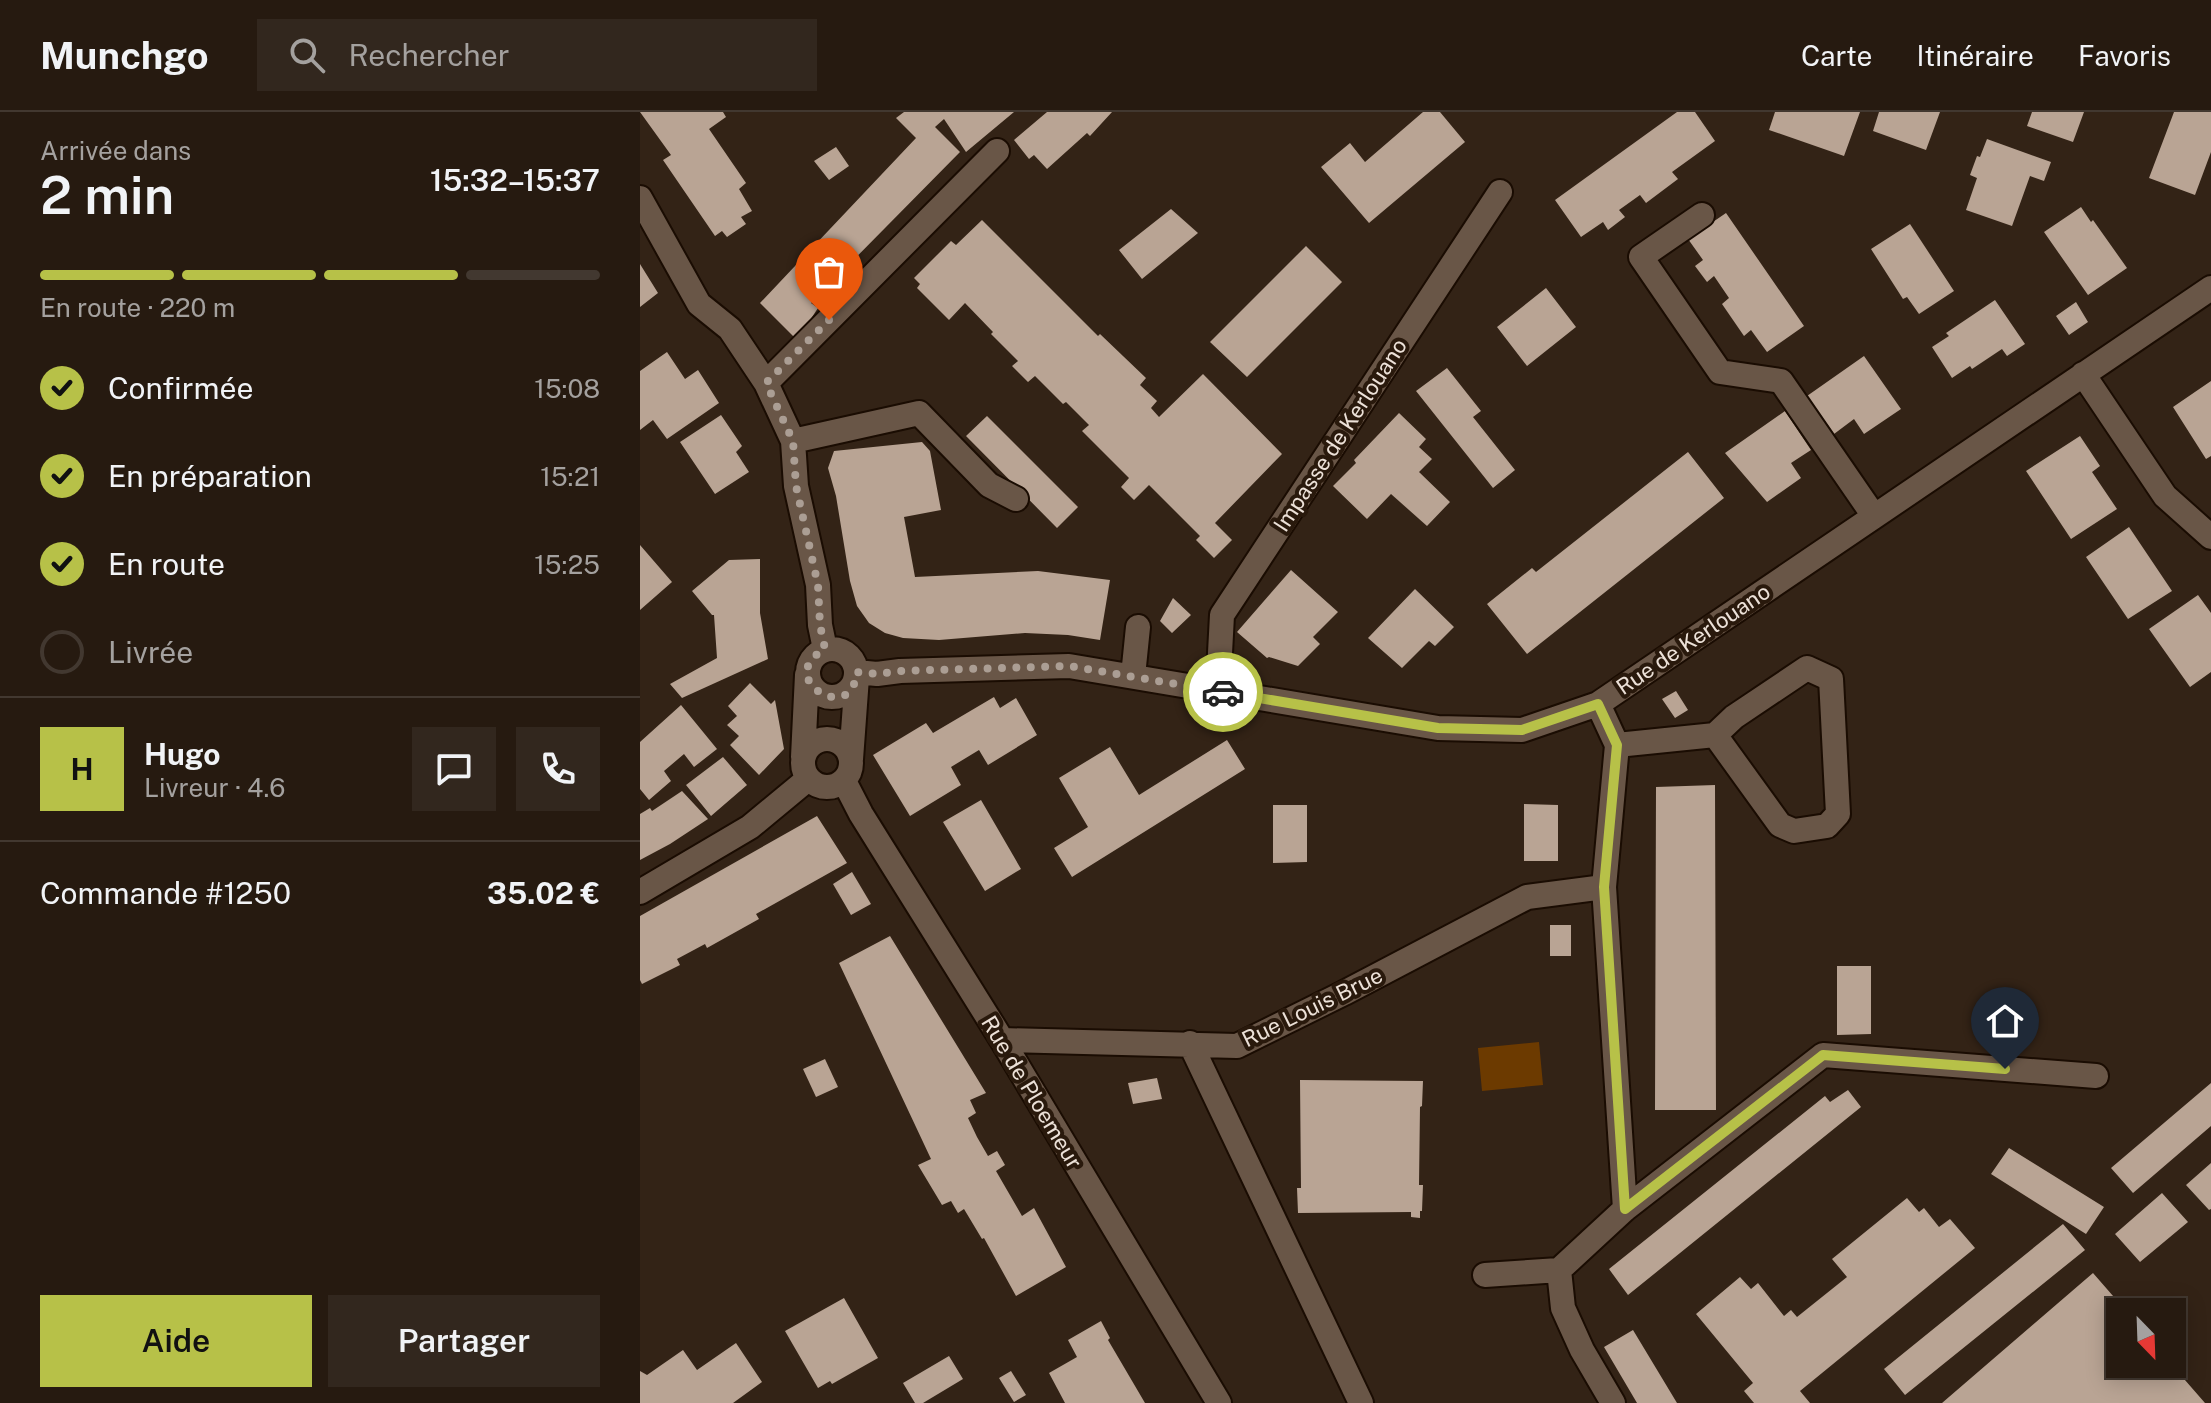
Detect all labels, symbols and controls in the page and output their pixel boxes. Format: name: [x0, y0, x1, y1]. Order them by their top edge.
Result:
search box: [257, 19, 817, 91]
text: Munchgo: [40, 33, 209, 78]
icon: search: [285, 33, 329, 77]
text: Rechercher: [349, 37, 509, 73]
text: Carte: [1801, 39, 1872, 72]
text: Itinéraire: [1916, 39, 2034, 72]
text: Favoris: [2078, 39, 2171, 72]
text: Arrivée dans: [40, 135, 191, 166]
text: 15:32–15:37: [430, 162, 600, 198]
text: 2 min: [40, 165, 174, 226]
pin: [795, 238, 863, 320]
icon: bag: [807, 250, 851, 294]
text: En route · 220 m: [40, 292, 235, 323]
street label: Impasse de Kerlouano: [1268, 334, 1412, 536]
icon: check: [40, 366, 84, 410]
text: Confirmée: [108, 370, 253, 406]
text: 15:08: [534, 373, 600, 404]
icon: check: [40, 454, 84, 498]
text: En préparation: [108, 458, 312, 494]
text: 15:21: [540, 461, 600, 492]
icon: check: [40, 542, 84, 586]
text: En route: [108, 546, 225, 582]
text: 15:25: [534, 549, 600, 580]
street label: Rue de Kerlouano: [1611, 578, 1775, 700]
text: Livrée: [108, 634, 193, 670]
courier: [1183, 652, 1263, 732]
icon: car: [1201, 670, 1245, 714]
button: chat: [412, 727, 496, 811]
button: phone: [516, 727, 600, 811]
text: Hugo: [144, 736, 221, 772]
text: H: [70, 751, 94, 787]
text: Livreur · 4.6: [144, 772, 285, 803]
text: Commande #1250: [40, 875, 291, 911]
text: 35.02 €: [487, 875, 600, 911]
street label: Rue Louis Brue: [1237, 962, 1387, 1052]
pin: [1971, 987, 2039, 1069]
icon: home: [1983, 999, 2027, 1043]
street label: Rue de Ploemeur: [976, 1011, 1088, 1173]
button: Aide: [40, 1295, 312, 1387]
button: Partager: [328, 1295, 600, 1387]
north arrow: [2106, 1298, 2186, 1378]
map controls: [2106, 1298, 2186, 1378]

